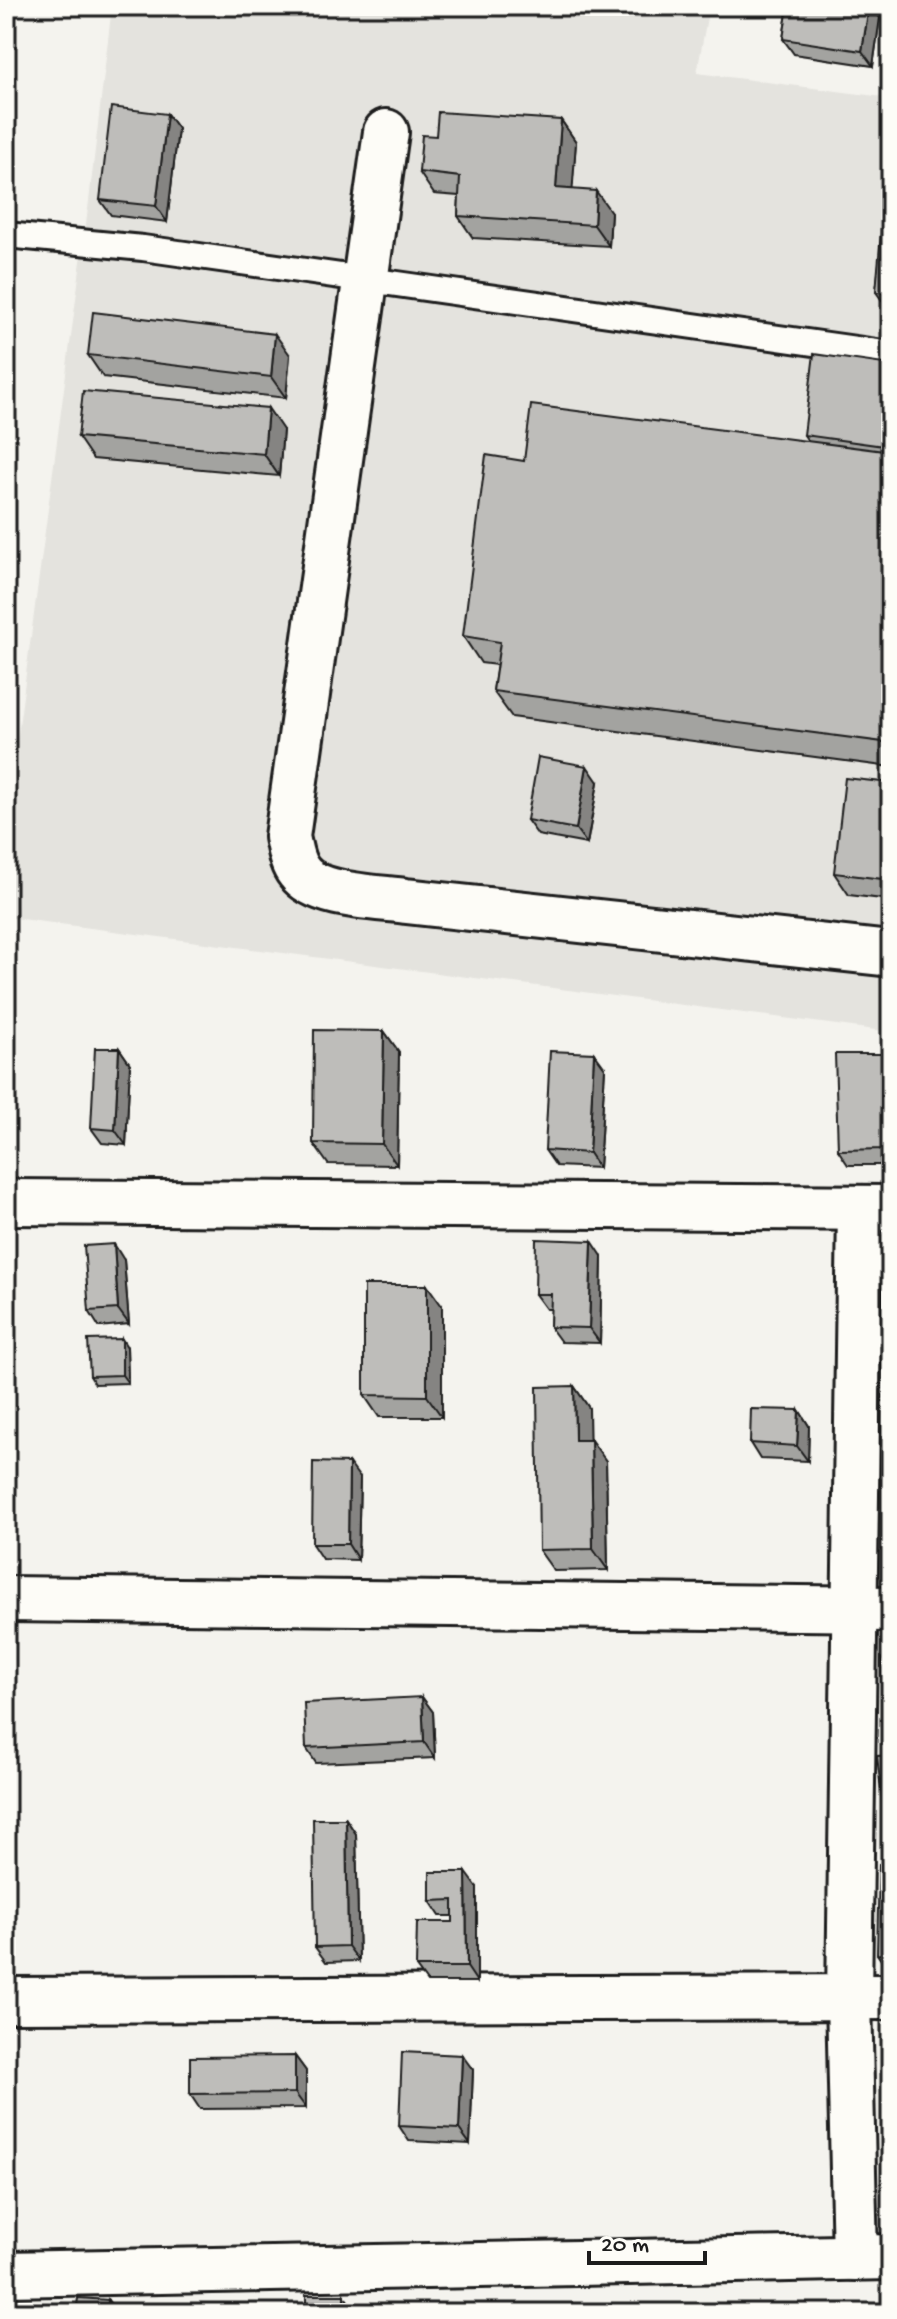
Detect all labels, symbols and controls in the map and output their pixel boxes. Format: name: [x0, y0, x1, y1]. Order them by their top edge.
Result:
scale bar: [589, 2215, 705, 2265]
text: 20 m: [601, 2232, 649, 2261]

